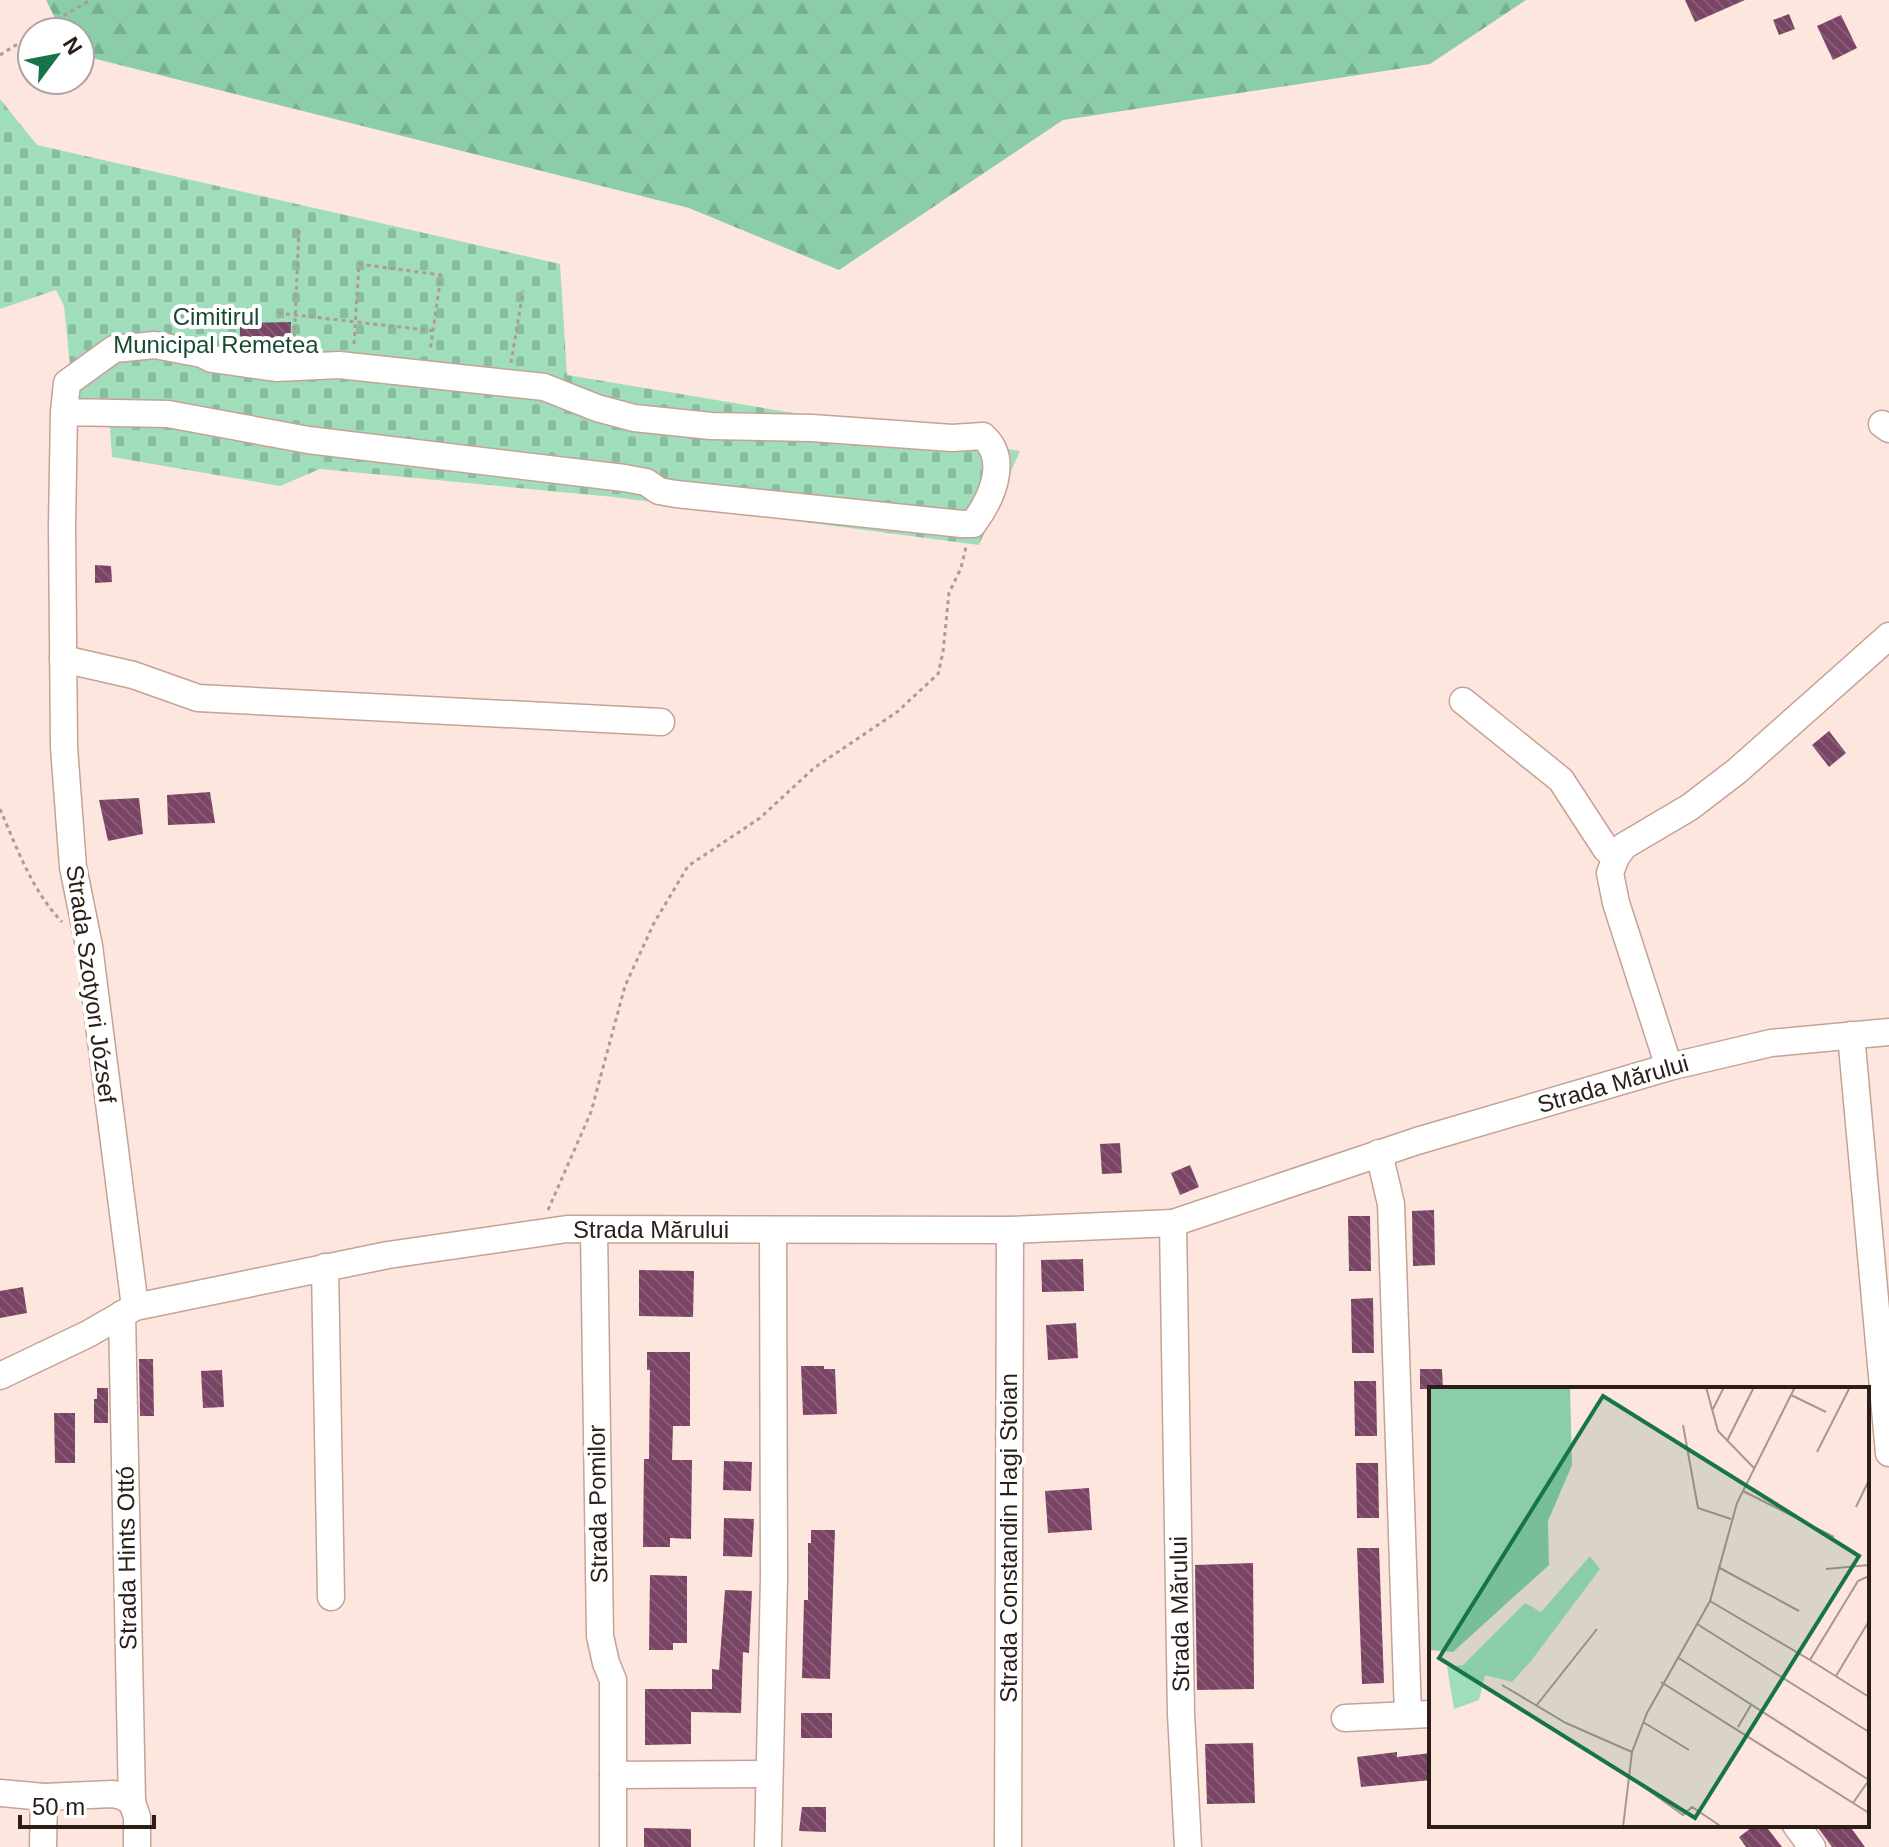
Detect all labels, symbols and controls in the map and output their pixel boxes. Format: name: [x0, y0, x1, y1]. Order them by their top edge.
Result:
north arrow: [16, 16, 96, 96]
text: N: [58, 32, 87, 59]
park label: Cimitirul Municipal Remetea: [113, 303, 319, 358]
street label: Strada Szotyori József: [61, 863, 122, 1105]
street label: Strada Mărului: [1534, 1049, 1692, 1118]
street label: Strada Mărului: [573, 1216, 729, 1243]
street label: Strada Constandin Hagi Stoian: [995, 1373, 1022, 1703]
inset map: [1429, 1387, 1869, 1827]
street label: Strada Pomilor: [583, 1424, 612, 1584]
street label: Strada Hints Ottó: [111, 1466, 142, 1650]
street label: Strada Mărului: [1165, 1536, 1194, 1692]
scale bar: [20, 1779, 154, 1829]
text: 50 m: [32, 1793, 85, 1820]

